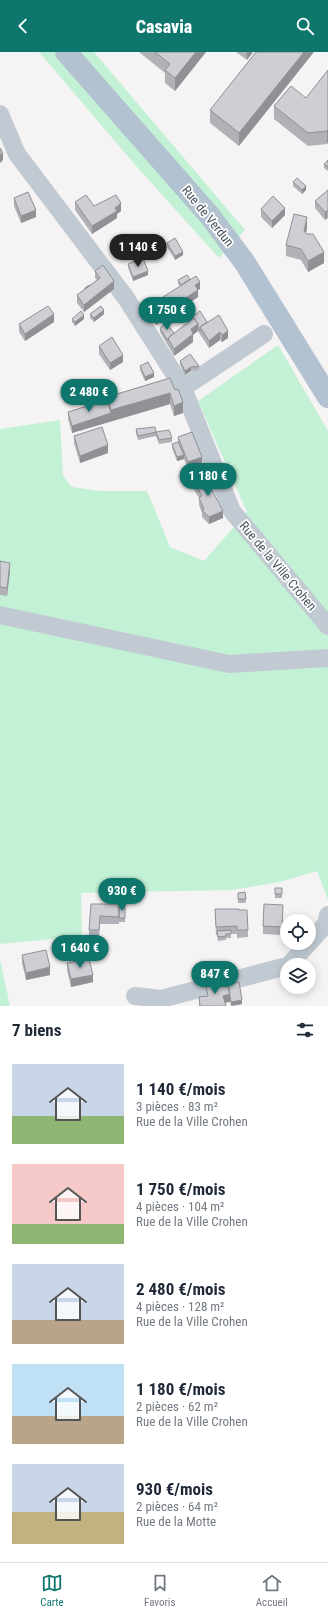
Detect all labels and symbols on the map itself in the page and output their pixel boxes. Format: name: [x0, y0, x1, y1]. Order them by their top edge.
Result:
street label: Rue de Verdun: [179, 183, 237, 249]
pin: 1 140 €: [101, 234, 175, 268]
pin: 1 750 €: [130, 297, 204, 331]
pin: 2 480 €: [52, 379, 126, 413]
pin: 1 180 €: [171, 463, 245, 497]
street label: Rue de la Ville Crohen: [236, 518, 320, 614]
pin: 930 €: [94, 878, 150, 912]
pin: 1 640 €: [43, 935, 117, 969]
pin: 847 €: [187, 961, 243, 995]

